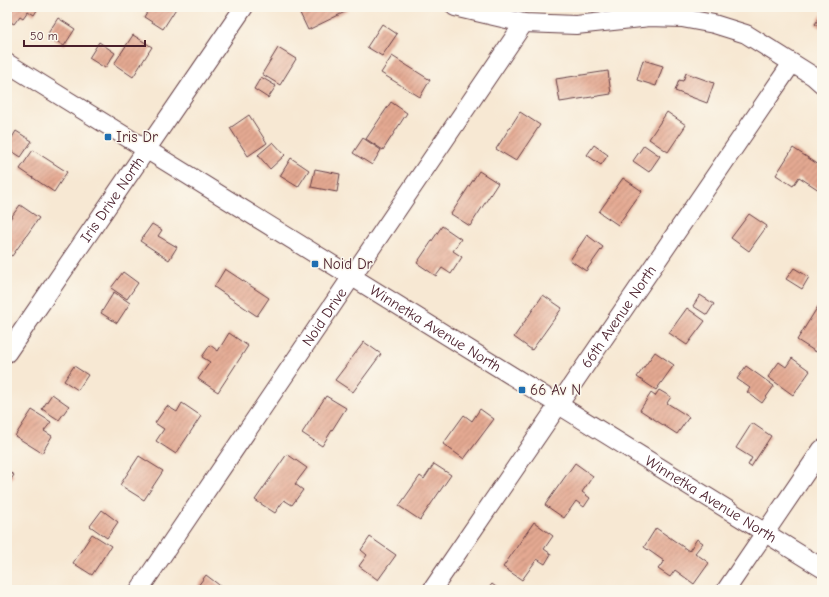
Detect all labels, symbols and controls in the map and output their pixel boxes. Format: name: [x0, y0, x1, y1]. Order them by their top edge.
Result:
scale bar: [24, 22, 145, 48]
text: 50 m: [30, 29, 58, 43]
place label: Iris Dr: [116, 128, 158, 146]
marker: Iris Dr: [103, 132, 113, 142]
street label: Iris Drive North: [76, 153, 148, 246]
place label: Noid Dr: [323, 255, 373, 273]
marker: Noid Dr: [310, 259, 320, 269]
street label: 66th Avenue North: [577, 262, 660, 372]
street label: Winnetka Avenue North: [366, 281, 505, 376]
street label: Noid Drive: [298, 284, 351, 350]
place label: 66 Av N: [530, 381, 581, 399]
marker: 66 Av N: [517, 385, 527, 395]
street label: Winnetka Avenue North: [642, 452, 780, 547]

